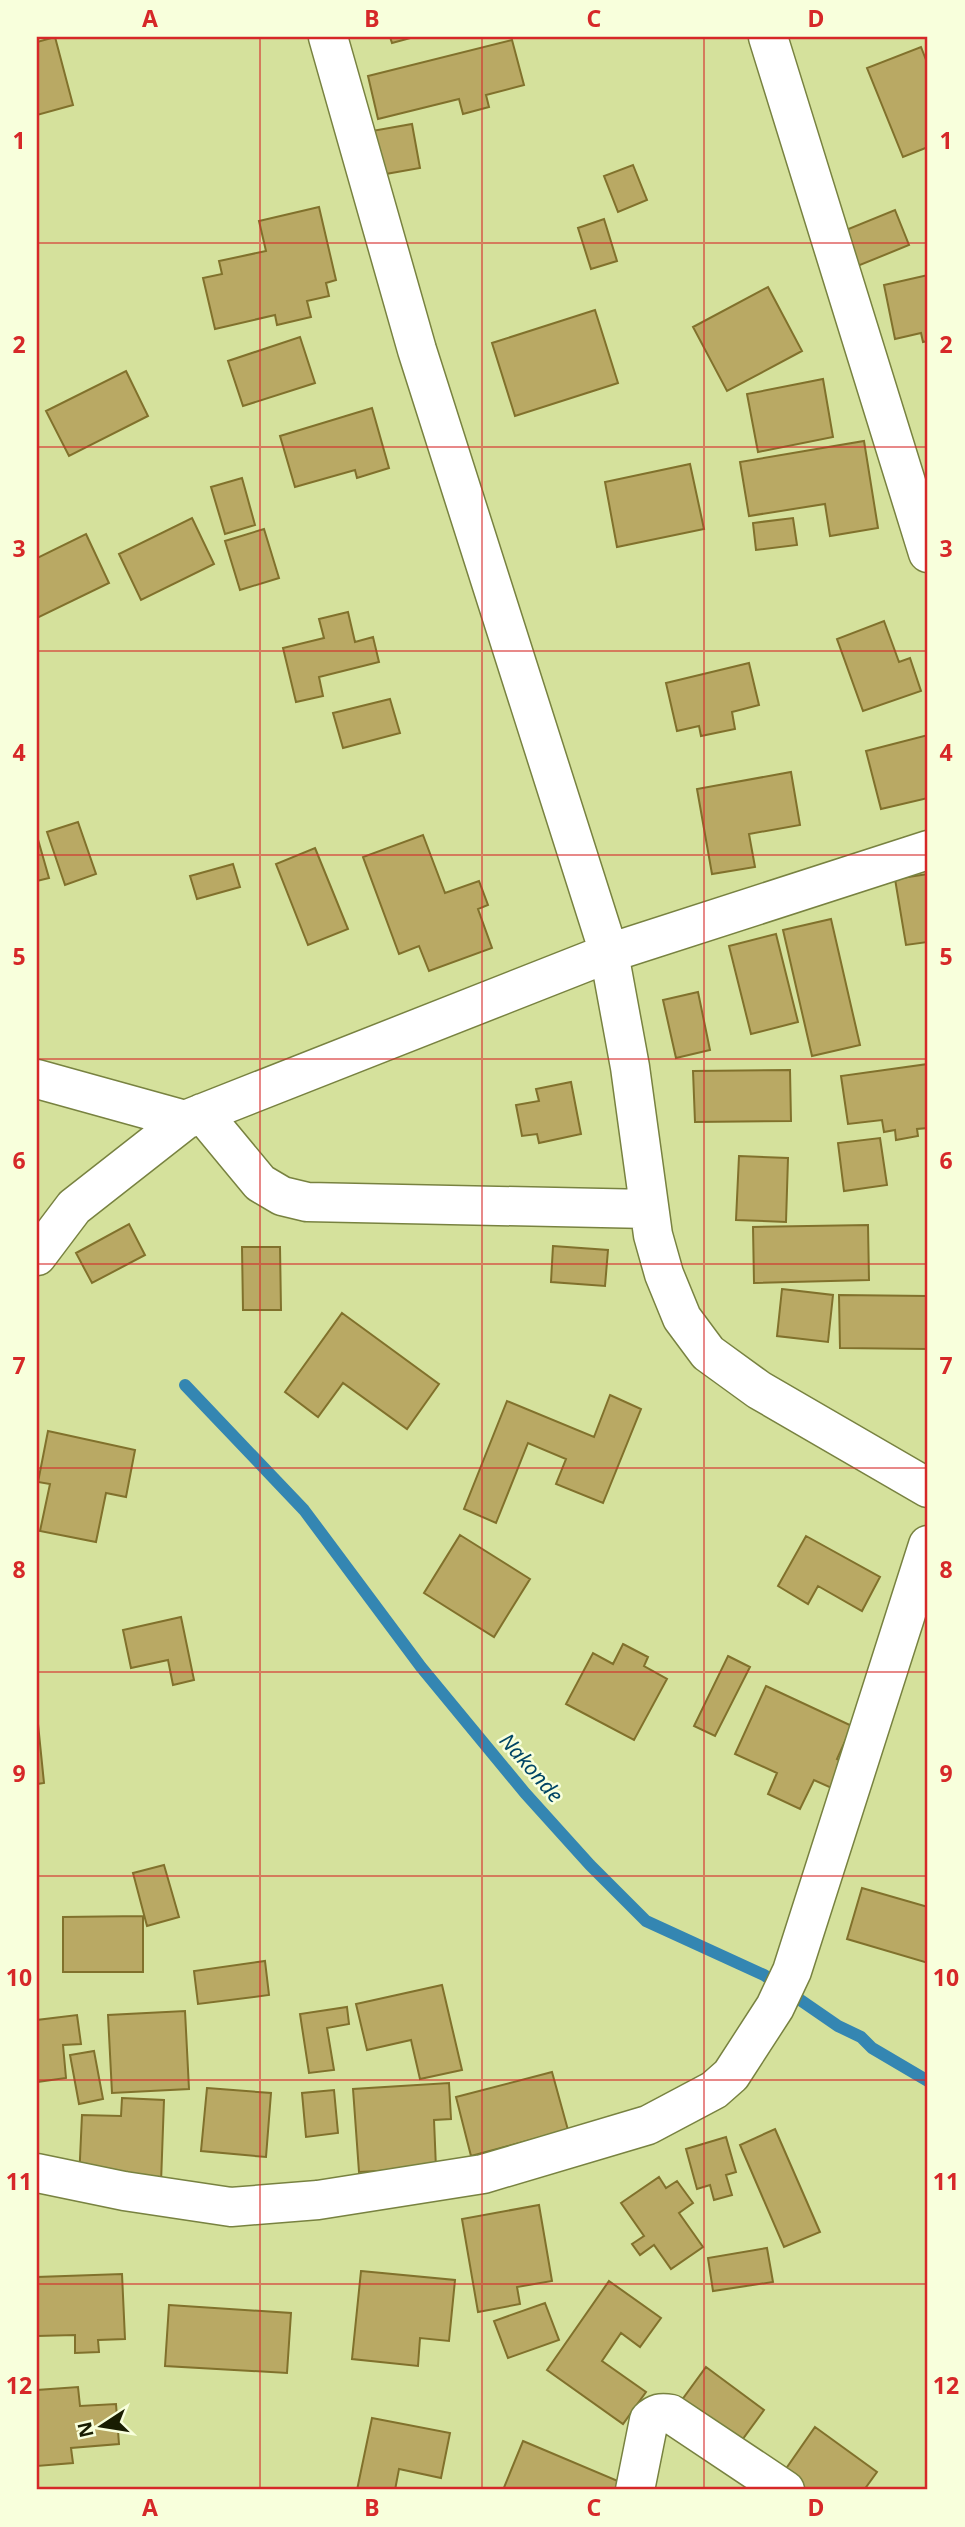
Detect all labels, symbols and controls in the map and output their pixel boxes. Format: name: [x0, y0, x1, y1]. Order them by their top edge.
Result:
text: A: [142, 2, 158, 34]
text: B: [364, 2, 380, 34]
text: C: [587, 2, 602, 34]
text: D: [808, 2, 824, 34]
text: 1: [12, 124, 26, 156]
text: 1: [939, 124, 953, 156]
text: 2: [12, 328, 26, 360]
text: 2: [939, 328, 953, 360]
text: 3: [12, 532, 26, 564]
text: 3: [939, 532, 953, 564]
text: 4: [12, 736, 26, 768]
text: 4: [939, 736, 953, 768]
text: 5: [12, 940, 26, 972]
text: 5: [939, 940, 953, 972]
text: 6: [12, 1144, 26, 1176]
text: 6: [939, 1144, 953, 1176]
text: 7: [12, 1349, 26, 1381]
text: 7: [939, 1349, 953, 1381]
text: 8: [12, 1553, 26, 1585]
text: 8: [939, 1553, 953, 1585]
water label: Nakonde: [494, 1727, 570, 1808]
text: 9: [12, 1757, 26, 1789]
text: 9: [939, 1757, 953, 1789]
text: 10: [6, 1961, 32, 1993]
text: 10: [933, 1961, 959, 1993]
text: 11: [6, 2165, 32, 2197]
text: 11: [933, 2165, 959, 2197]
text: 12: [6, 2369, 32, 2401]
text: 12: [933, 2369, 959, 2401]
north arrow: [66, 2390, 136, 2460]
text: N: [71, 2419, 100, 2440]
text: A: [142, 2491, 158, 2523]
text: B: [364, 2491, 380, 2523]
text: C: [587, 2491, 602, 2523]
text: D: [808, 2491, 824, 2523]

